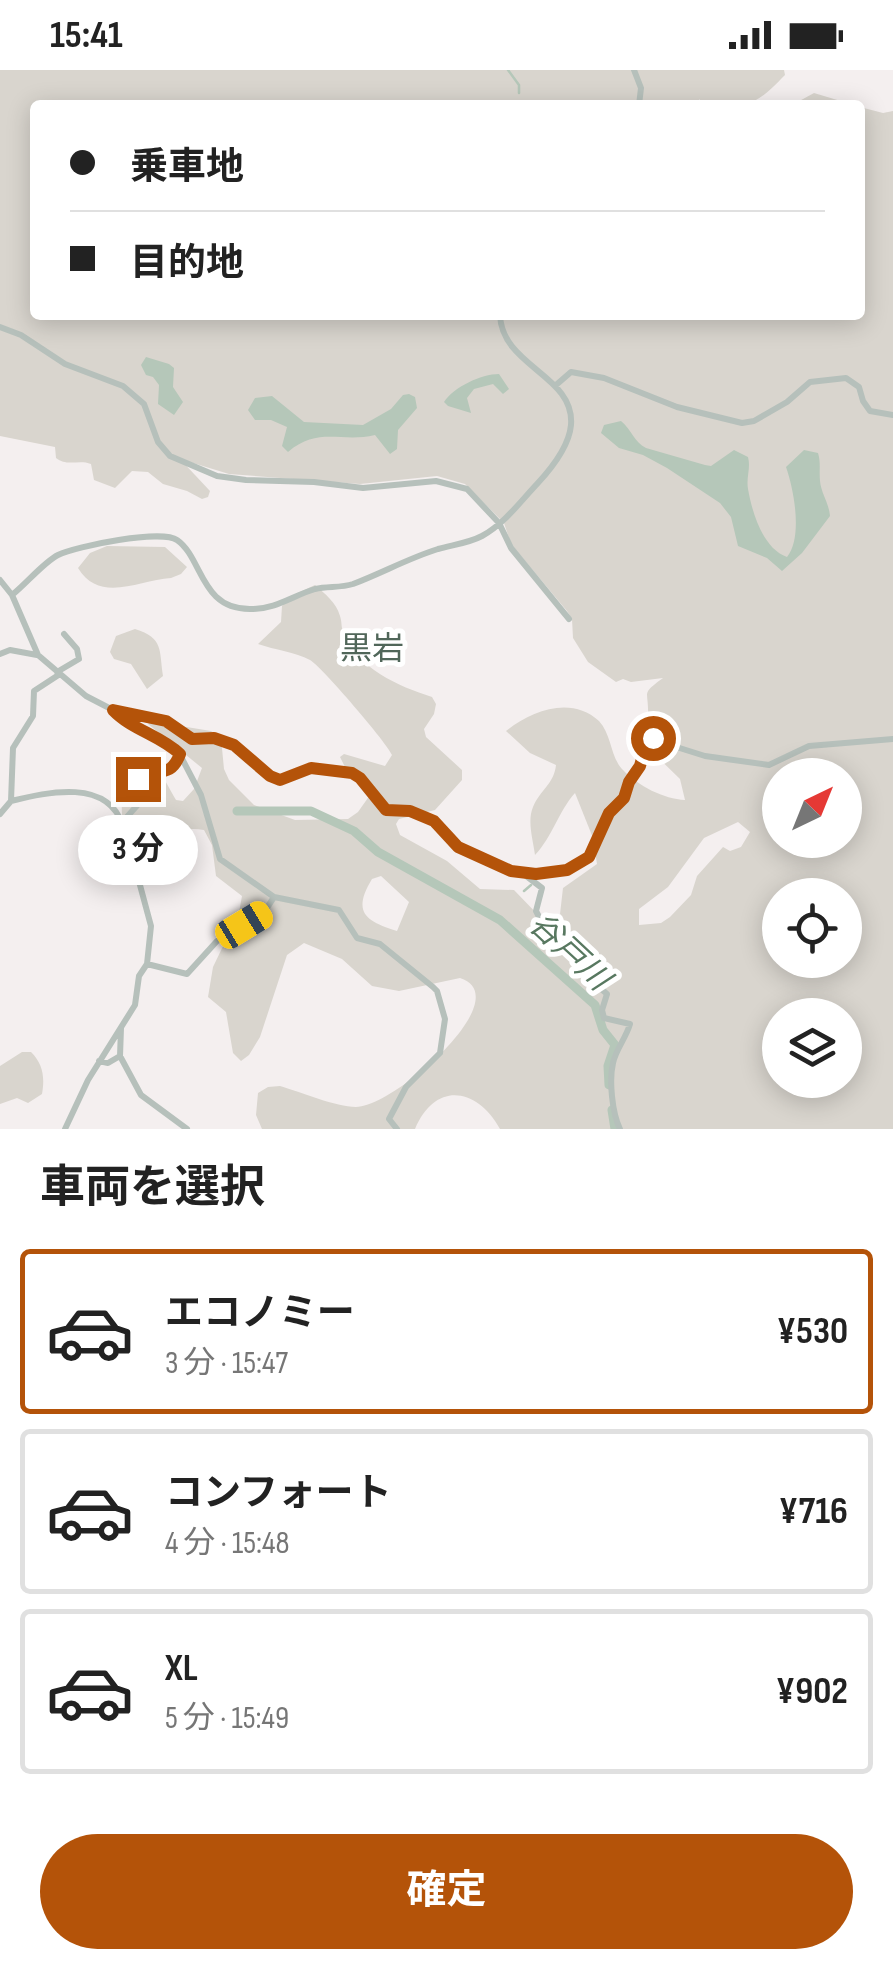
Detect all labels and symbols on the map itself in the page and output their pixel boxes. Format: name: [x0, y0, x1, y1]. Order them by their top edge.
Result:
district label: 黒岩: [340, 630, 404, 669]
route start: [631, 716, 676, 761]
route end: [116, 757, 161, 802]
north arrow: [762, 758, 862, 858]
callout: 3 分: [78, 814, 198, 884]
car: [211, 897, 277, 953]
water label: 谷戸川: [521, 905, 620, 1001]

